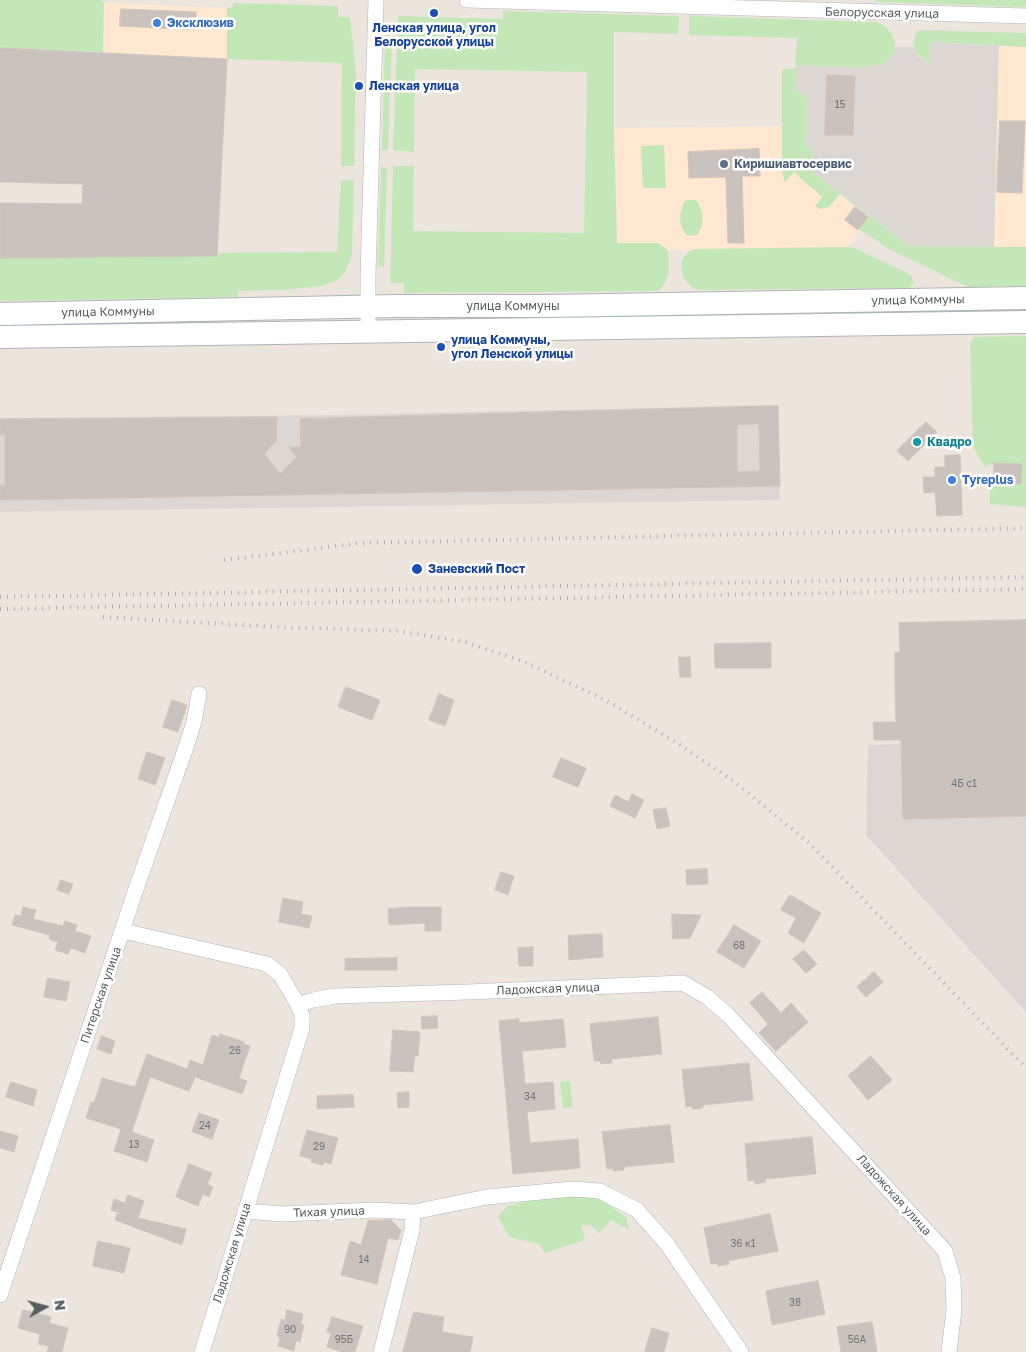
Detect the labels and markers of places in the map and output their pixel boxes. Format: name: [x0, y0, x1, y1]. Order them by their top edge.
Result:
marker: Ленская улица, угол Белорусской улицы: [428, 7, 440, 19]
place label: Эксклюзив: [167, 16, 234, 30]
marker: Эксклюзив: [151, 17, 163, 29]
place label: Ленская улица, угол Белорусской улицы: [372, 21, 496, 49]
place label: Ленская улица: [369, 79, 459, 93]
marker: Ленская улица: [353, 80, 365, 92]
place label: Киришиавтосервис: [734, 157, 852, 171]
marker: Киришиавтосервис: [718, 158, 730, 170]
place label: улица Коммуны, угол Ленской улицы: [451, 333, 573, 361]
marker: улица Коммуны, угол Ленской улицы: [435, 341, 447, 353]
place label: Квадро: [927, 435, 972, 449]
marker: Квадро: [911, 436, 923, 448]
place label: Tyreplus: [962, 473, 1013, 487]
marker: Tyreplus: [946, 474, 958, 486]
marker: Заневский Пост: [410, 562, 424, 576]
place label: Заневский Пост: [428, 562, 525, 576]

